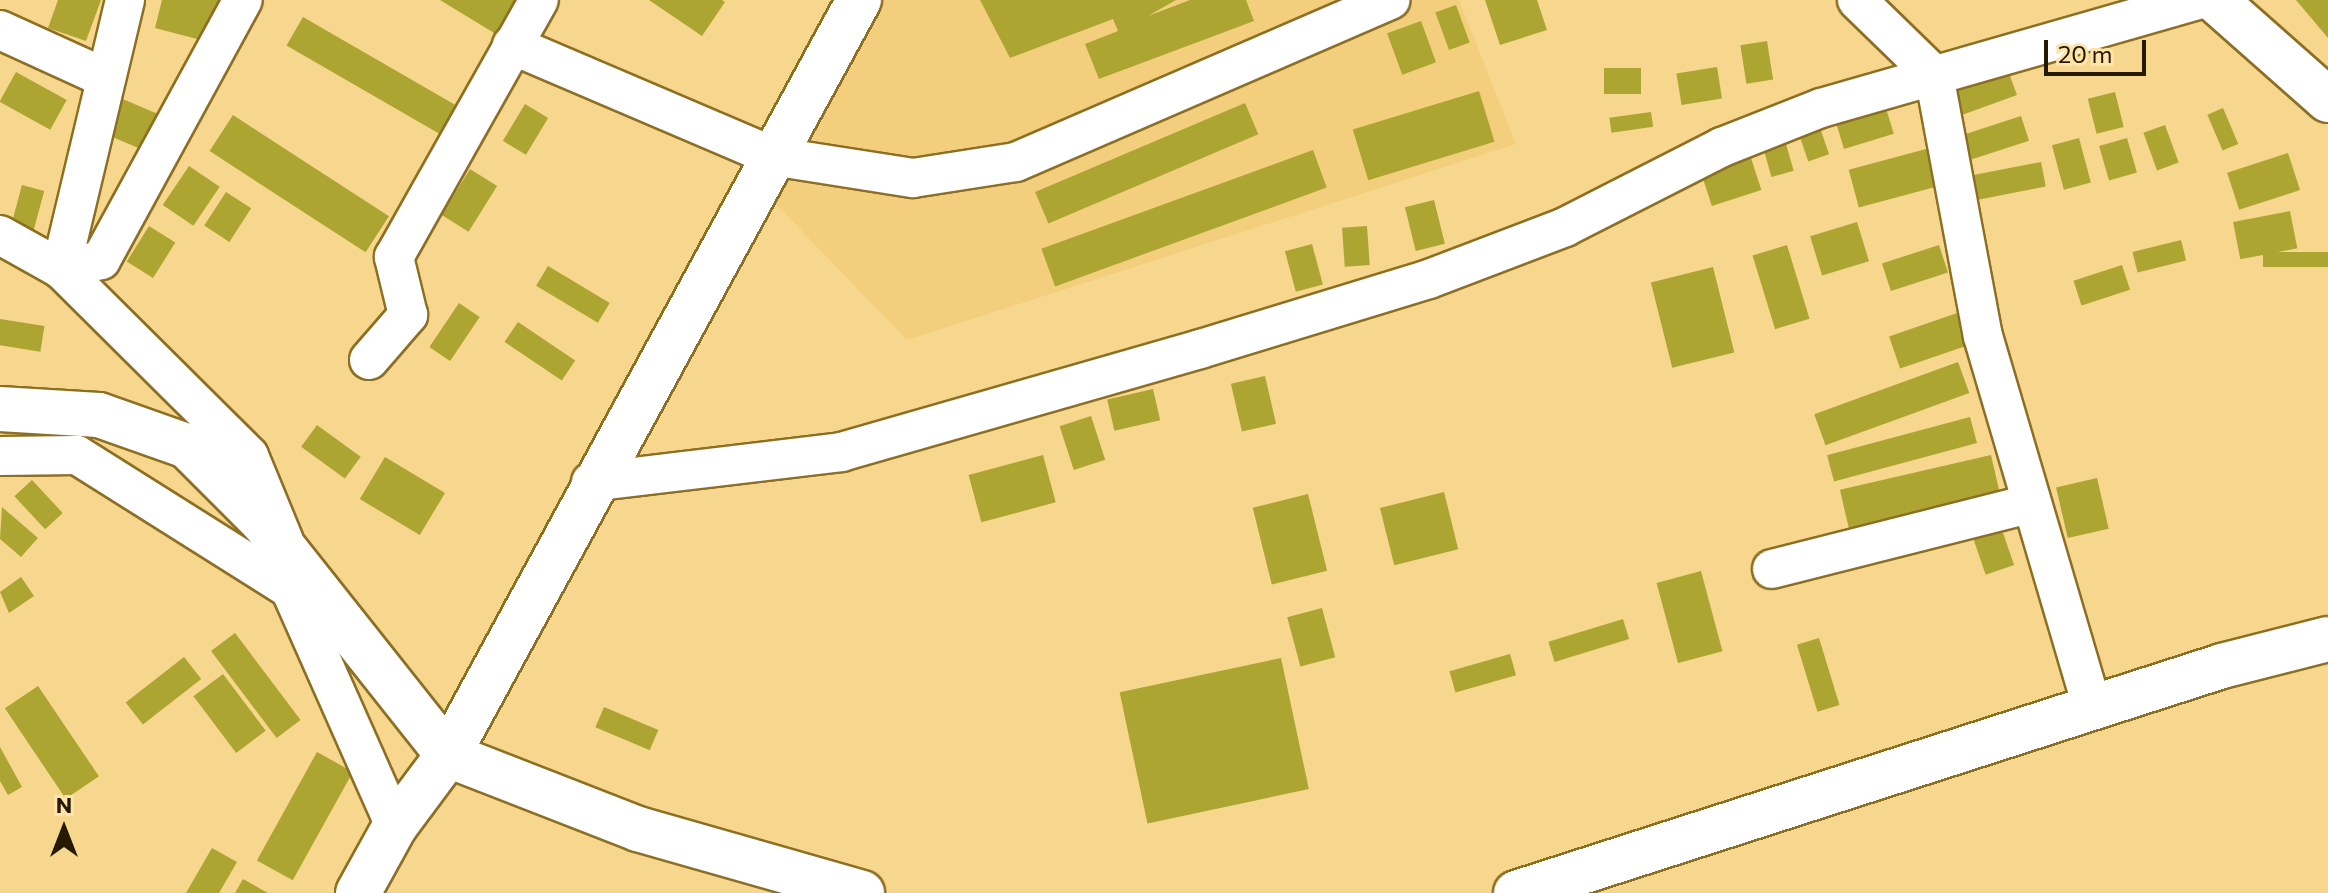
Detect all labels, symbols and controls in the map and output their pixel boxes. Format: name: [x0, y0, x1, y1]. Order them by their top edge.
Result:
scale bar: [2048, 24, 2150, 74]
text: 20 m: [2058, 39, 2112, 68]
north arrow: [24, 789, 104, 869]
text: N: [56, 791, 72, 818]

